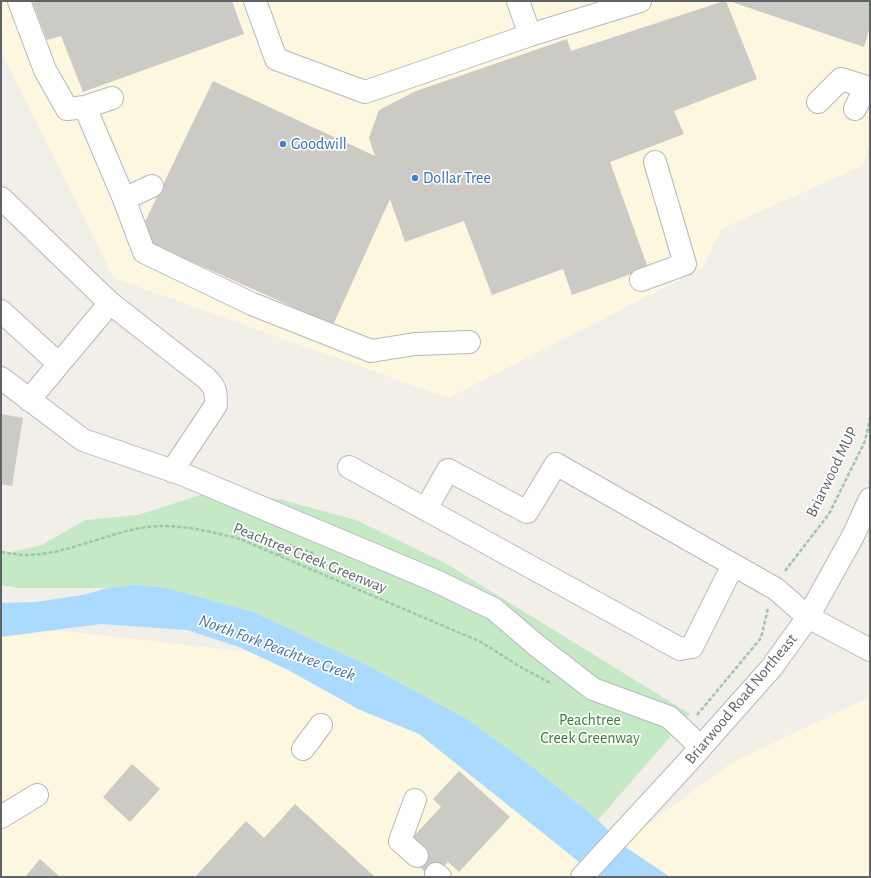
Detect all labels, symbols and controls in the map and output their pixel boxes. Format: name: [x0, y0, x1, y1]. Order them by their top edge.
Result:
place label: Goodwill: [291, 134, 347, 154]
marker: Goodwill: [278, 139, 288, 149]
place label: Dollar Tree: [423, 168, 491, 188]
marker: Dollar Tree: [410, 173, 420, 183]
street label: Briarwood MUP: [802, 424, 862, 520]
street label: Peachtree Creek Greenway: [230, 518, 390, 598]
water label: North Fork Peachtree Creek: [196, 610, 358, 686]
street label: Briarwood Road Northeast: [681, 630, 801, 768]
park label: Peachtree Creek Greenway: [540, 710, 640, 748]

